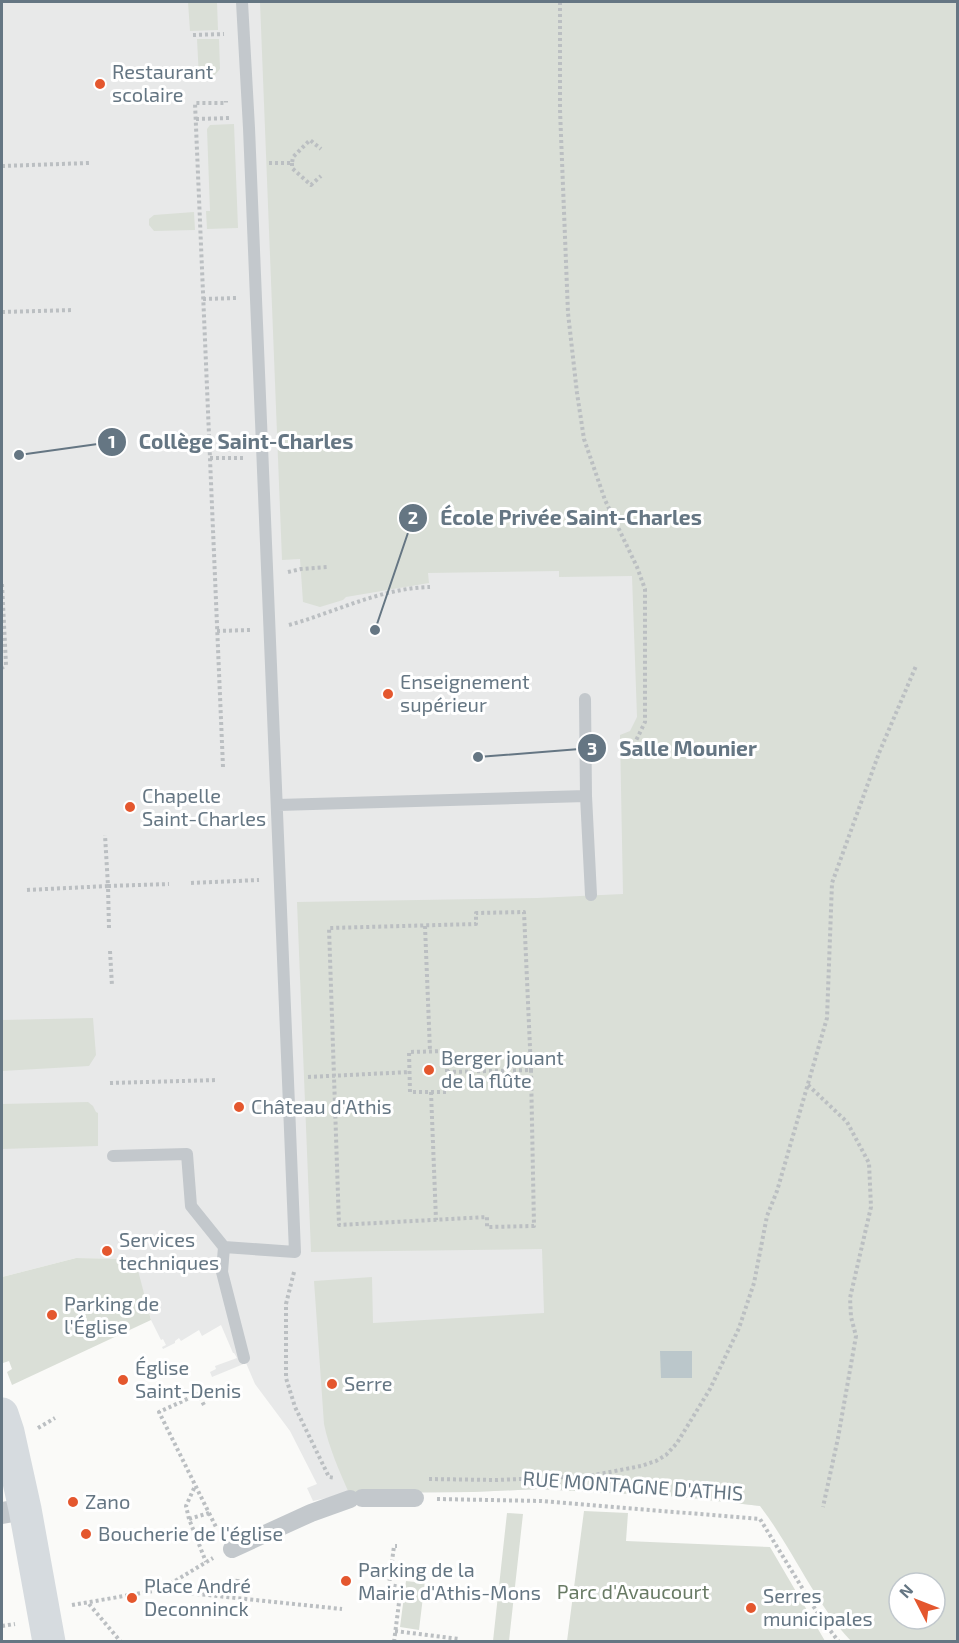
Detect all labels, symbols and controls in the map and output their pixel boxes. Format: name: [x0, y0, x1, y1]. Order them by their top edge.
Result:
place label: Restaurant scolaire: [112, 59, 214, 106]
marker: Restaurant scolaire: [93, 77, 107, 91]
callout: Collège Saint-Charles: [97, 422, 366, 461]
text: Collège Saint-Charles: [139, 428, 353, 453]
text: 1: [108, 430, 116, 452]
callout: École Privée Saint-Charles: [398, 498, 713, 537]
text: École Privée Saint-Charles: [440, 504, 702, 529]
text: 2: [408, 506, 418, 528]
place label: Enseignement supérieur: [400, 669, 530, 716]
marker: Enseignement supérieur: [381, 687, 395, 701]
callout: Salle Mounier: [577, 729, 769, 768]
text: Salle Mounier: [619, 735, 757, 760]
text: 3: [587, 737, 597, 759]
place label: Chapelle Saint-Charles: [142, 783, 266, 830]
marker: Chapelle Saint-Charles: [123, 800, 137, 814]
place label: Berger jouant de la flûte: [441, 1045, 564, 1092]
marker: Berger jouant de la flûte: [422, 1063, 436, 1077]
place label: Château d'Athis: [251, 1094, 392, 1118]
marker: Château d'Athis: [232, 1100, 246, 1114]
place label: Services techniques: [119, 1227, 219, 1274]
marker: Services techniques: [100, 1244, 114, 1258]
place label: Parking de l'Église: [64, 1291, 159, 1338]
marker: Parking de l'Église: [45, 1308, 59, 1322]
place label: Église Saint-Denis: [135, 1355, 241, 1402]
place label: Serre: [344, 1371, 392, 1395]
marker: Église Saint-Denis: [116, 1373, 130, 1387]
marker: Serre: [325, 1377, 339, 1391]
street label: RUE MONTAGNE D'ATHIS: [522, 1465, 744, 1505]
place label: Zano: [85, 1489, 130, 1513]
marker: Zano: [66, 1495, 80, 1509]
place label: Boucherie de l'église: [98, 1521, 283, 1545]
marker: Boucherie de l'église: [79, 1527, 93, 1541]
place label: Parking de la Mairie d'Athis-Mons: [358, 1557, 541, 1604]
north arrow: [887, 1571, 947, 1631]
place label: Place André Deconninck: [144, 1573, 251, 1620]
marker: Parking de la Mairie d'Athis-Mons: [339, 1574, 353, 1588]
park label: Parc d'Avaucourt: [557, 1579, 710, 1603]
text: N: [895, 1580, 916, 1601]
place label: Serres municipales: [763, 1583, 873, 1630]
marker: Place André Deconninck: [125, 1591, 139, 1605]
marker: Serres municipales: [744, 1601, 758, 1615]

